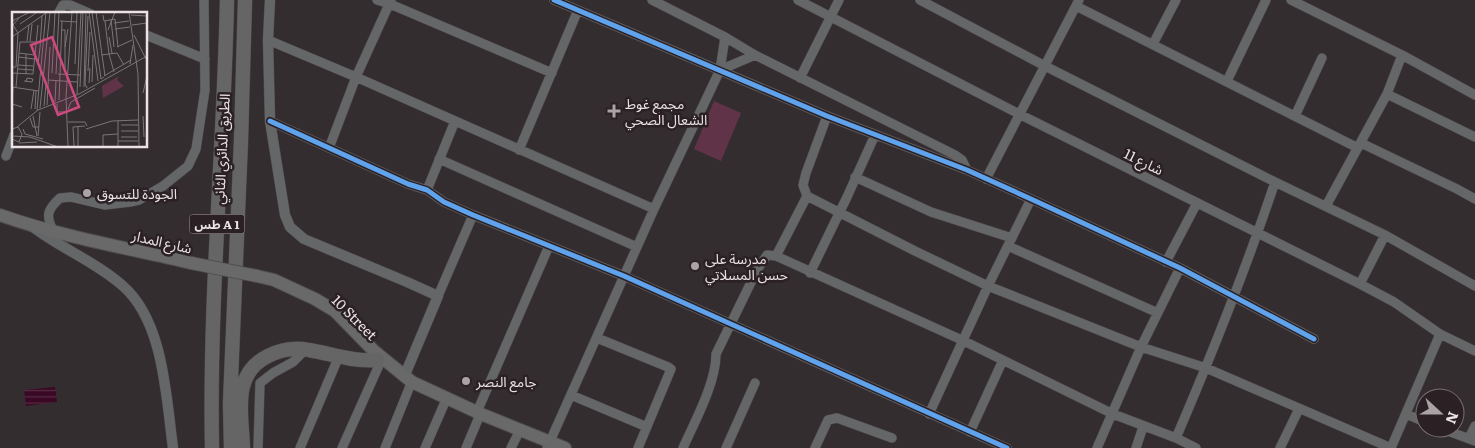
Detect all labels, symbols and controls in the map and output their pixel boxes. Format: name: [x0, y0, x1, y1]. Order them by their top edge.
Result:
inset map: [12, 12, 148, 148]
street label: الطريق الدائري الثاني: [208, 93, 236, 205]
place label: مجمع غوط الشعال الصحي: [625, 93, 707, 131]
marker: مجمع غوط الشعال الصحي: [607, 104, 621, 118]
street label: شارع 11: [1120, 143, 1167, 181]
place label: الجودة للتسوق: [97, 183, 177, 203]
marker: الجودة للتسوق: [81, 187, 93, 199]
road number: طس A 1: [190, 214, 244, 233]
street label: شارع المدار: [129, 224, 194, 260]
place label: مدرسة على حسن المسلاتي: [705, 248, 788, 286]
marker: مدرسة على حسن المسلاتي: [689, 260, 701, 272]
street label: 10 Street: [328, 290, 382, 344]
place label: جامع النصر: [475, 371, 537, 393]
marker: جامع النصر: [460, 375, 472, 387]
north arrow: [1415, 388, 1465, 438]
text: N: [1442, 409, 1465, 427]

